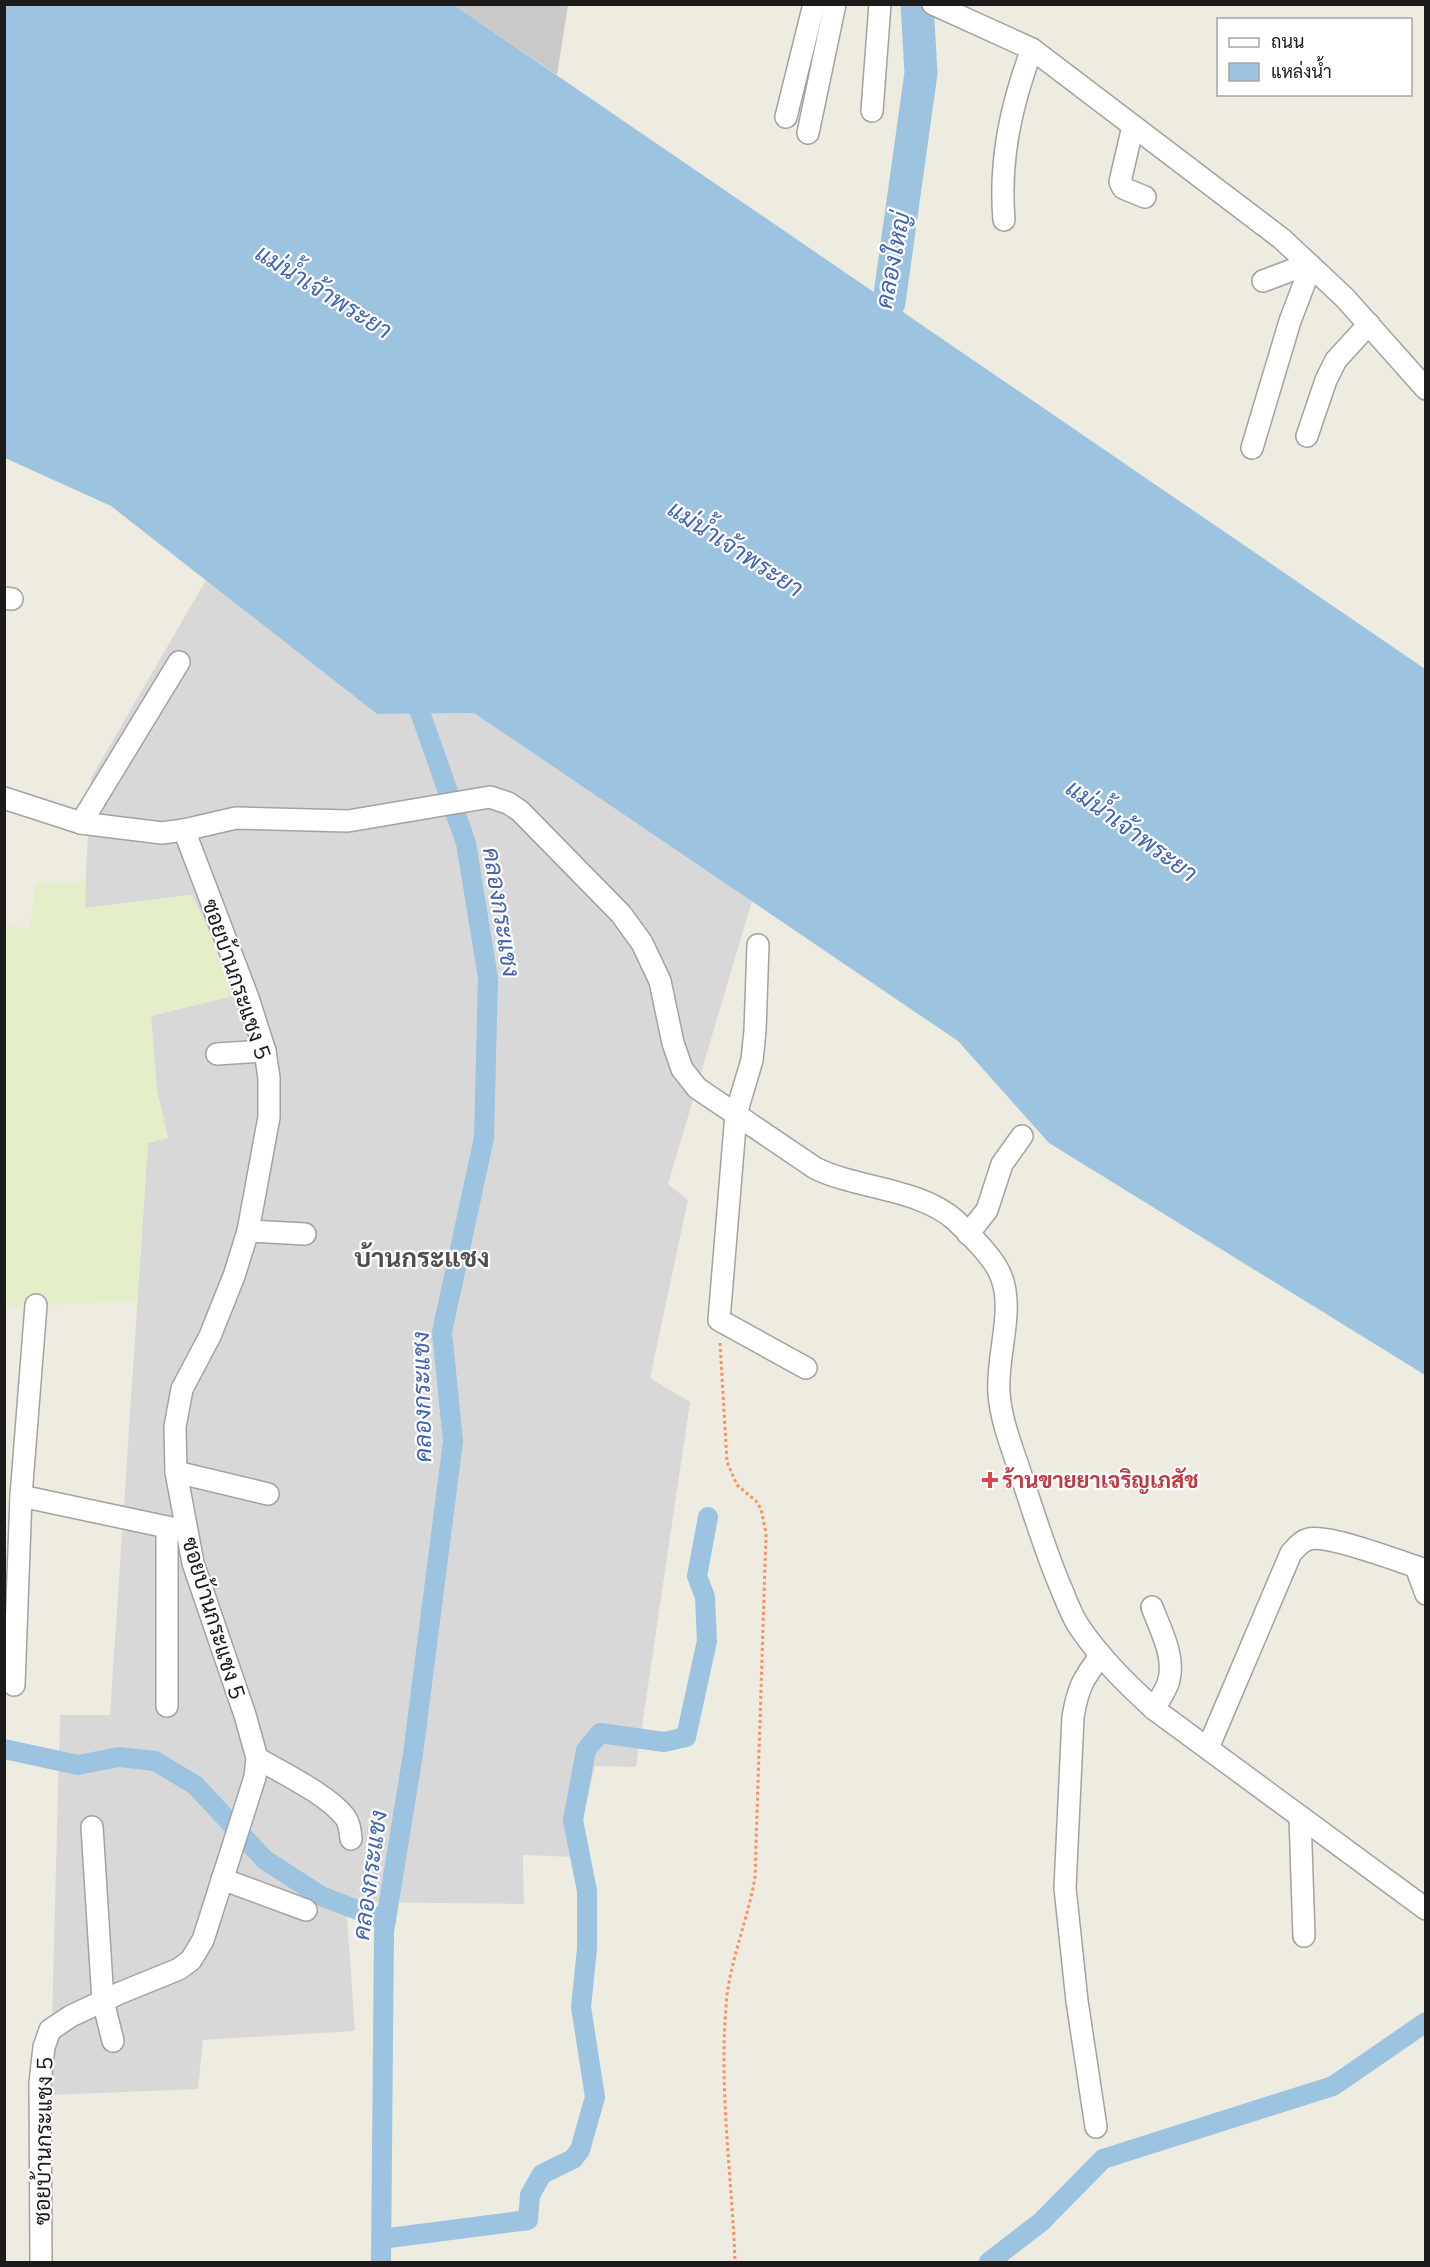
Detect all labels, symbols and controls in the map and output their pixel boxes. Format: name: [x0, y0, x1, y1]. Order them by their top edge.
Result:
legend: [1217, 18, 1412, 96]
text: ถนน: [1271, 30, 1304, 53]
text: แหล่งน้ำ: [1271, 56, 1332, 83]
water label: คลองใหญ่: [868, 208, 916, 311]
water label: แม่น้ำเจ้าพระยา: [250, 234, 400, 345]
water label: แม่น้ำเจ้าพระยา: [663, 490, 811, 603]
water label: แม่น้ำเจ้าพระยา: [1060, 769, 1206, 888]
water label: คลองกระแชง: [477, 845, 527, 979]
street label: ซอยบ้านกระแชง 5: [196, 895, 278, 1063]
district label: บ้านกระแชง: [354, 1241, 490, 1274]
water label: คลองกระแชง: [405, 1331, 437, 1463]
place label: ร้านขายยาเจริญเภสัช: [1002, 1466, 1199, 1494]
marker: ร้านขายยาเจริญเภสัช: [983, 1473, 997, 1487]
street label: ซอยบ้านกระแชง 5: [176, 1534, 252, 1702]
water label: คลองกระแชง: [345, 1808, 393, 1942]
street label: ซอยบ้านกระแชง 5: [28, 2057, 58, 2225]

